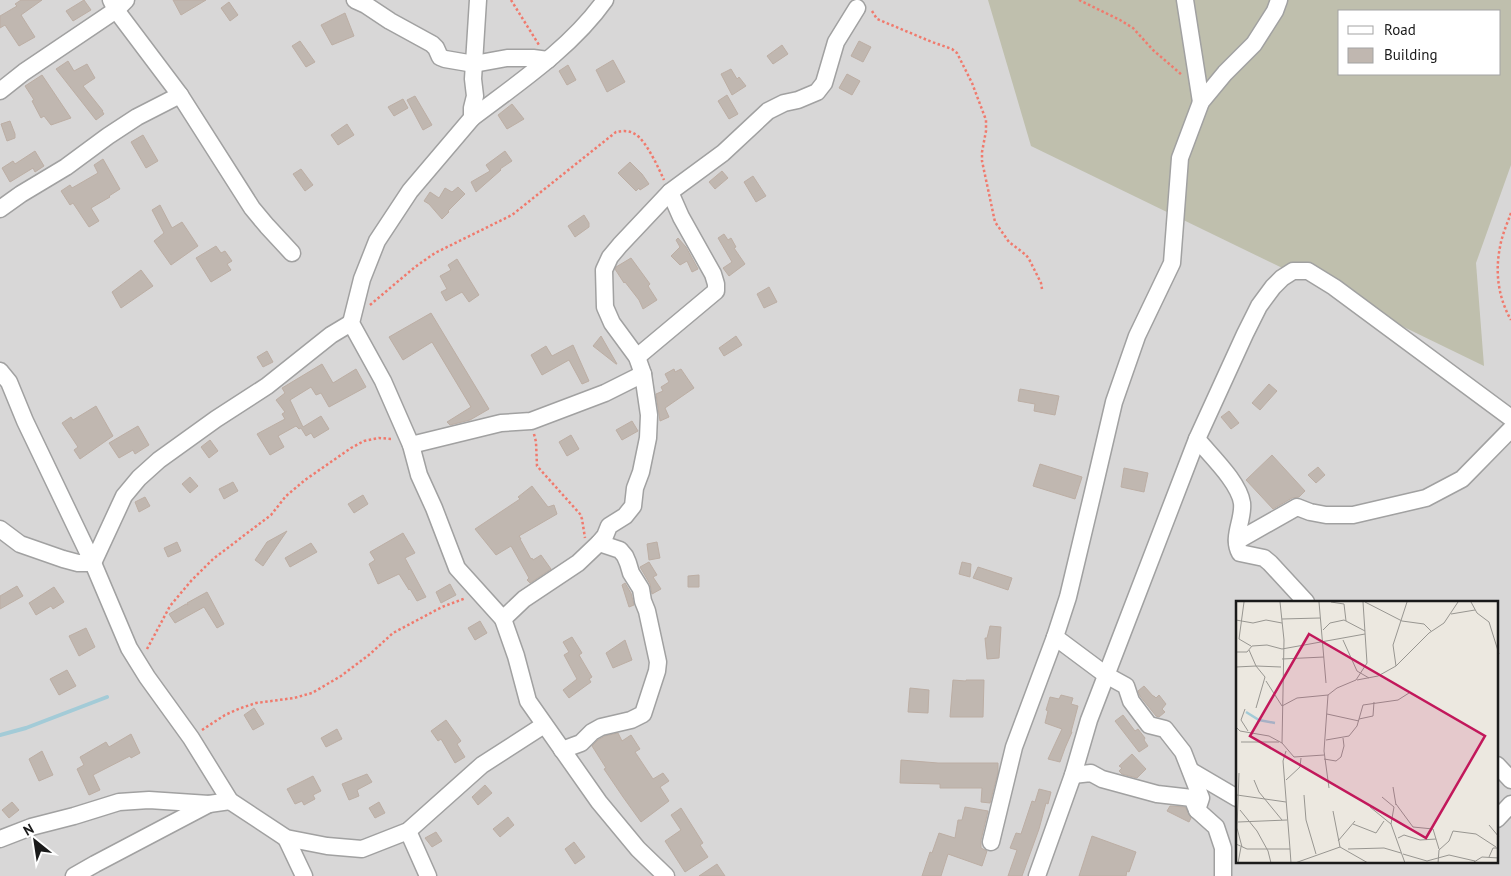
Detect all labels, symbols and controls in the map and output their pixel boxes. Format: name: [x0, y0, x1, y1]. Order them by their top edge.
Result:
legend: [1338, 10, 1501, 75]
text: Road: [1384, 20, 1416, 39]
text: Building: [1384, 45, 1438, 64]
inset map: [1236, 601, 1498, 864]
north arrow: [10, 816, 60, 866]
text: N: [20, 820, 37, 840]

